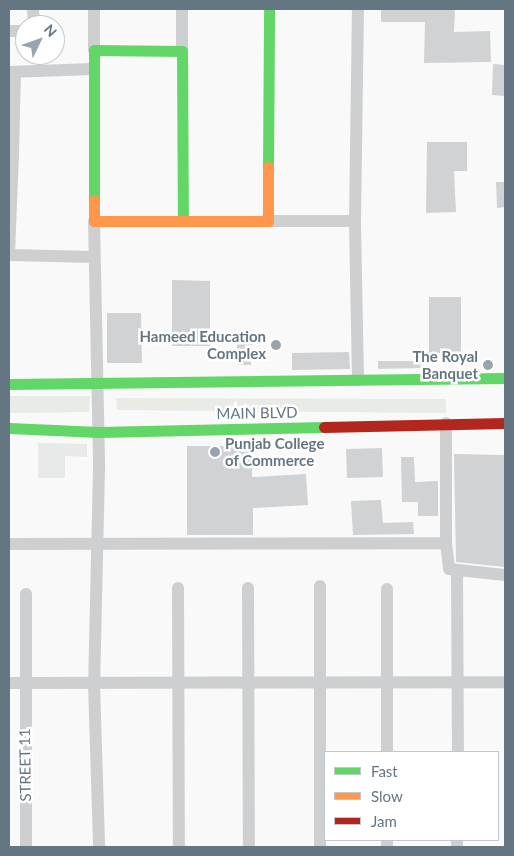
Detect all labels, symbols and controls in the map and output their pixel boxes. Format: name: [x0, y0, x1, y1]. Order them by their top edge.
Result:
north arrow: [15, 15, 65, 65]
text: N: [41, 21, 61, 40]
place label: Hameed Education Complex: [139, 327, 266, 362]
marker: Hameed Education Complex: [270, 339, 282, 351]
place label: The Royal Banquet: [412, 347, 478, 382]
marker: The Royal Banquet: [482, 359, 494, 371]
street label: MAIN BLVD: [216, 403, 298, 423]
place label: Punjab College of Commerce: [225, 434, 324, 469]
marker: Punjab College of Commerce: [209, 446, 221, 458]
street label: STREET 11: [15, 728, 35, 802]
legend: [324, 751, 499, 841]
text: Fast: [371, 762, 398, 780]
text: Slow: [371, 787, 403, 805]
text: Jam: [371, 812, 397, 830]

